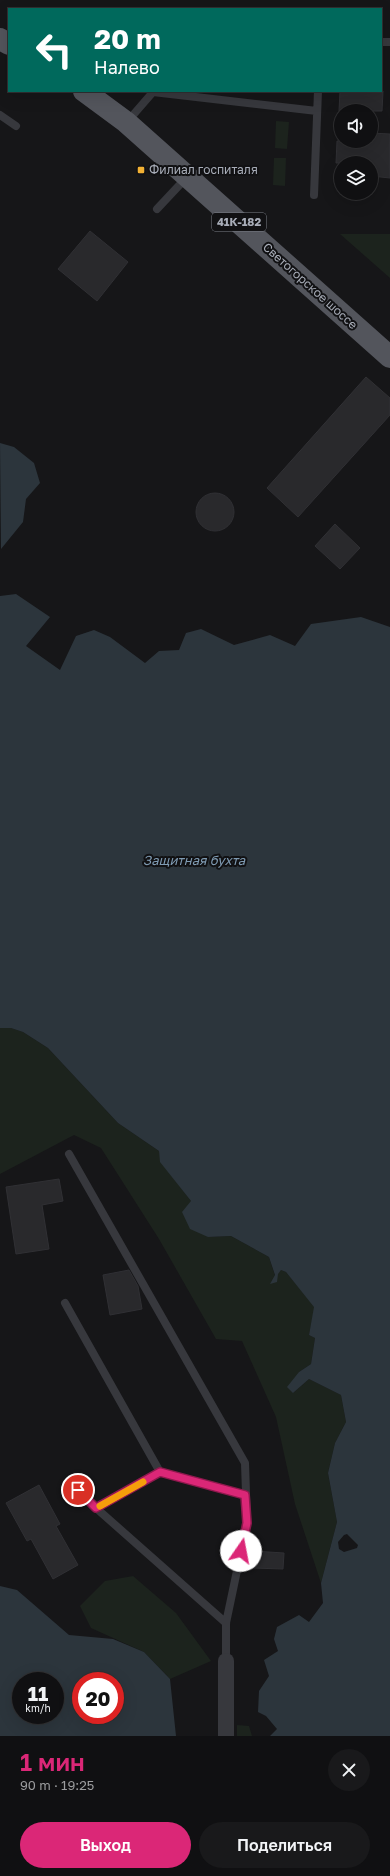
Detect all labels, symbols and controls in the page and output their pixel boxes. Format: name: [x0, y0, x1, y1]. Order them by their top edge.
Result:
text: 20 m: [94, 22, 161, 55]
icon: left: [28, 24, 80, 76]
text: Налево: [94, 56, 160, 78]
map controls: [334, 104, 378, 200]
button: sound: [334, 104, 378, 148]
button: layers: [334, 156, 378, 200]
place label: Филиал госпиталя: [149, 162, 258, 177]
marker: Филиал госпиталя: [136, 165, 146, 175]
road number: 41К-182: [212, 213, 266, 231]
street label: Светогорское шоссе: [260, 239, 361, 332]
water label: Защитная бухта: [143, 852, 246, 868]
pin: [61, 1473, 95, 1507]
icon: arrive: [67, 1479, 89, 1501]
position arrow: [220, 1530, 262, 1572]
speed limit sign: 20: [72, 1672, 124, 1724]
text: 11: [28, 1681, 48, 1705]
text: km/h: [25, 1702, 51, 1714]
text: 1 мин: [20, 1747, 85, 1776]
button: close: [328, 1749, 370, 1791]
text: 90 m · 19:25: [20, 1777, 94, 1793]
button: Выход: [20, 1822, 191, 1868]
button: Поделиться: [199, 1822, 370, 1868]

